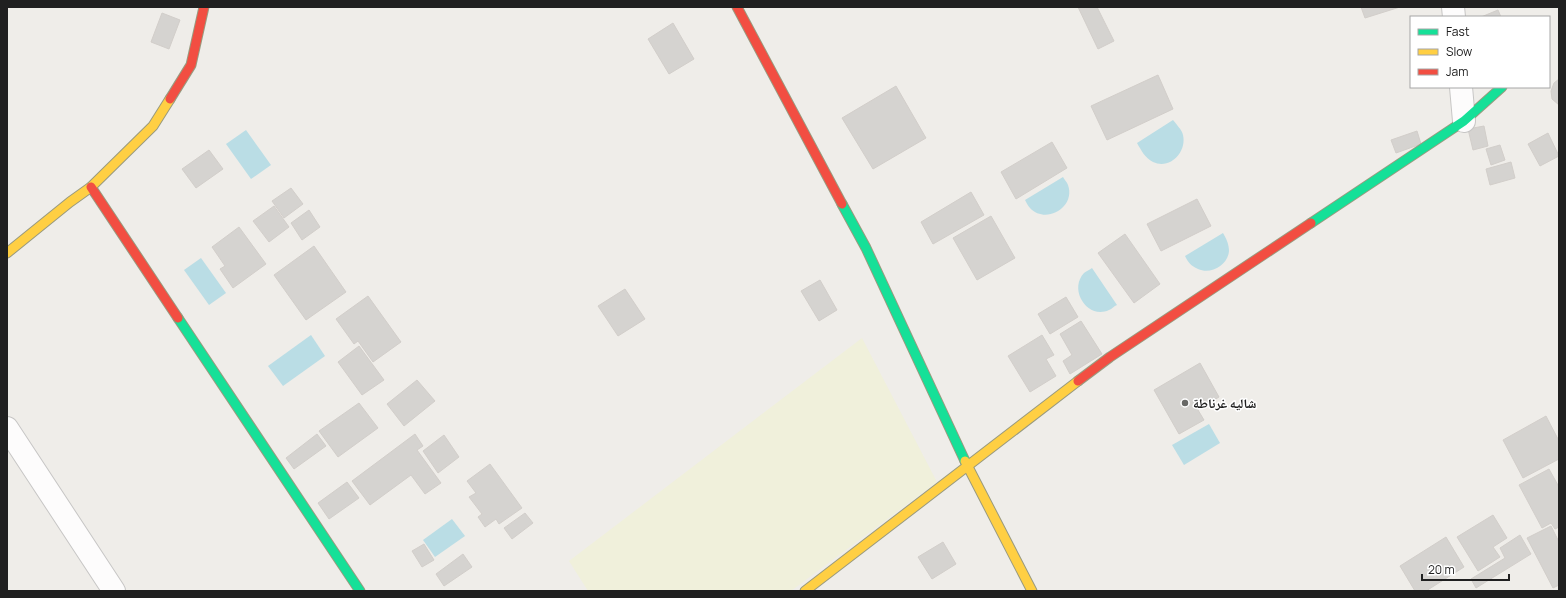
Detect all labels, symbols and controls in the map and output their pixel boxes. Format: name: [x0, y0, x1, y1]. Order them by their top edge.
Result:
legend: [1410, 16, 1550, 88]
text: Fast: [1446, 23, 1470, 40]
text: Slow: [1446, 43, 1472, 60]
text: Jam: [1446, 63, 1468, 80]
place label: شاليه غرناطة: [1193, 394, 1256, 412]
marker: شاليه غرناطة: [1180, 398, 1190, 408]
scale bar: [1422, 556, 1509, 582]
text: 20 m: [1428, 561, 1455, 578]

